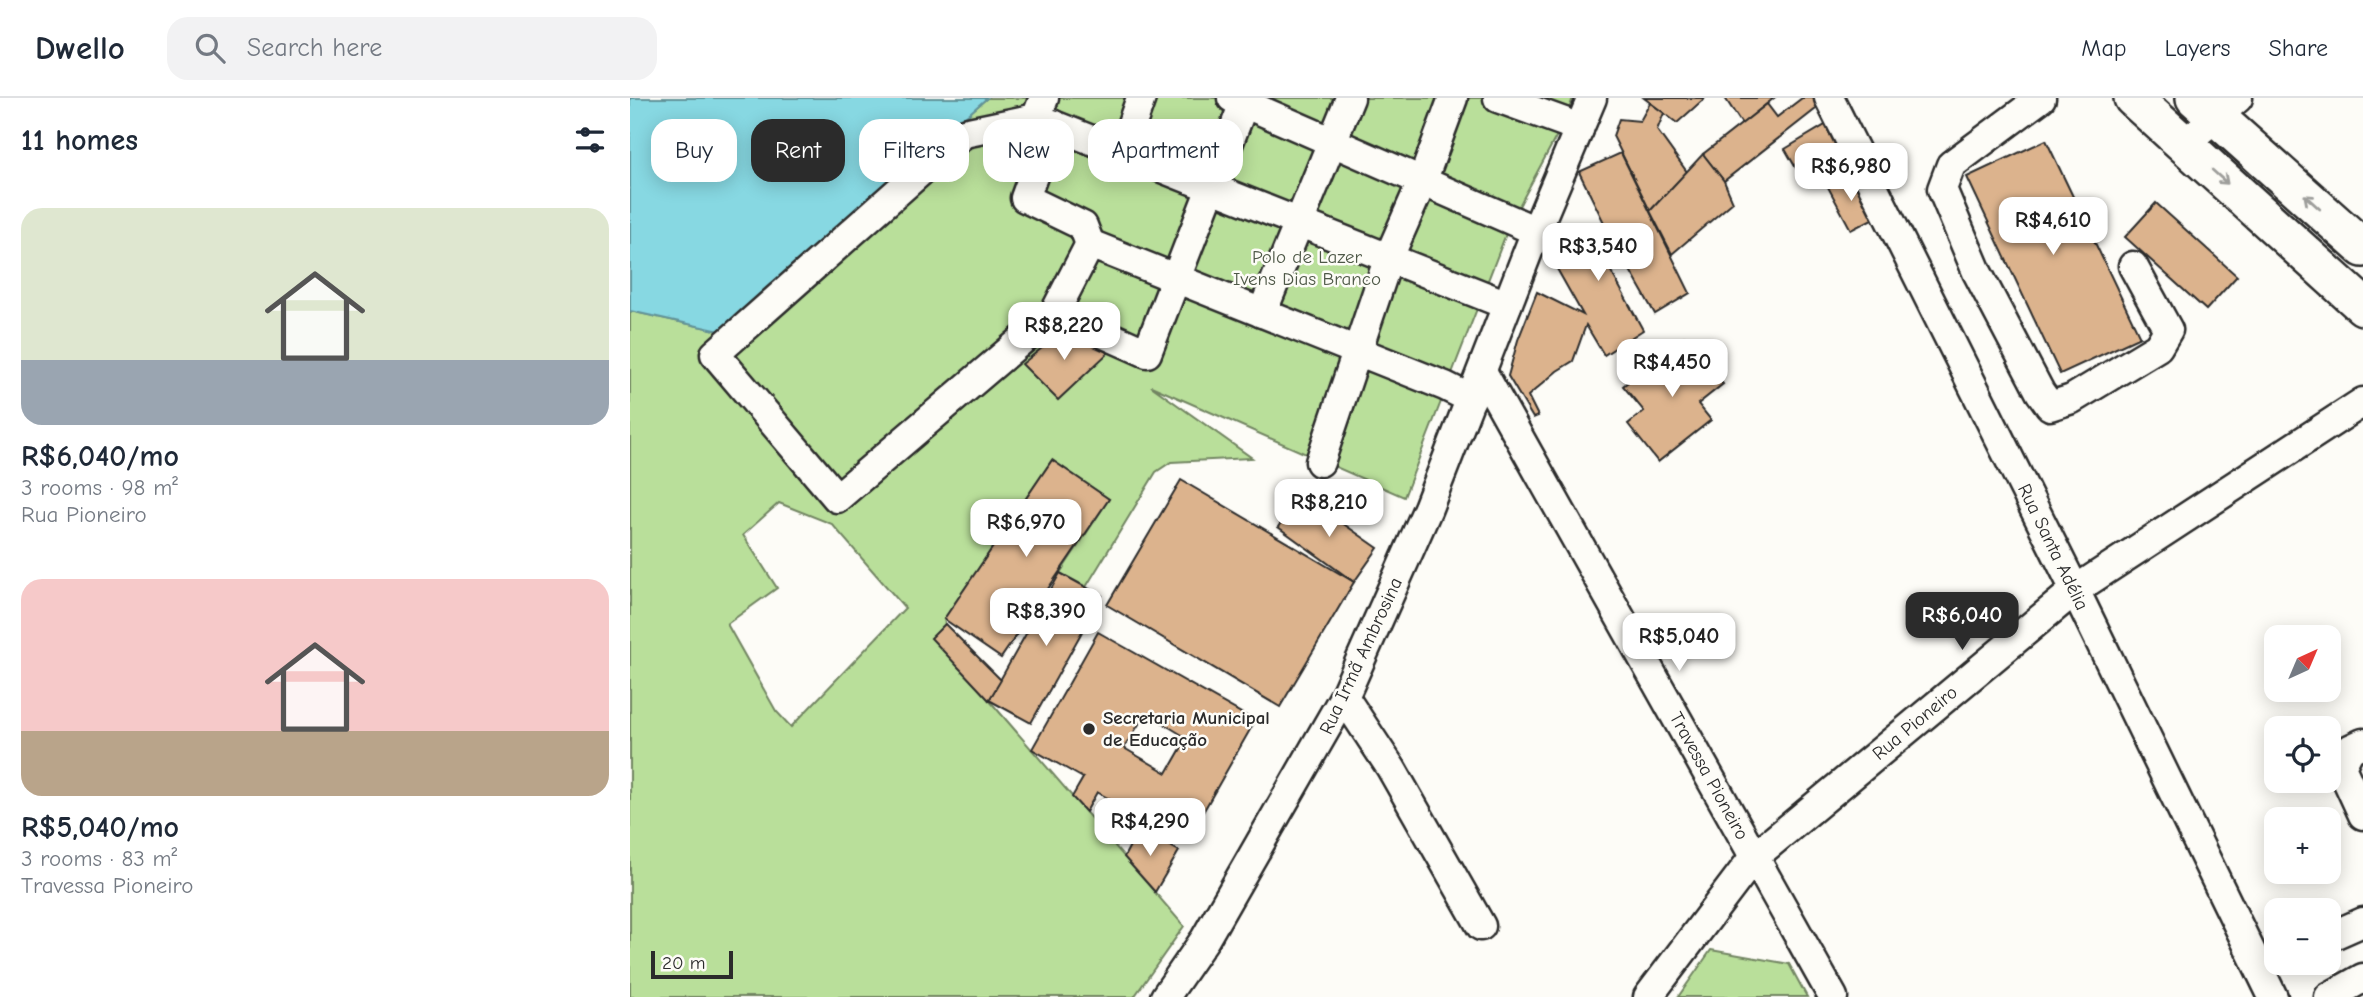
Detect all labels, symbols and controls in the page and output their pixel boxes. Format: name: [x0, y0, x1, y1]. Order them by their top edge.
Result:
search box: [167, 17, 657, 80]
text: Dwello: [35, 29, 125, 67]
icon: search: [191, 29, 229, 67]
text: Search here: [247, 33, 382, 63]
text: Map: [2081, 34, 2127, 62]
text: Layers: [2165, 34, 2230, 62]
text: Share: [2268, 34, 2328, 62]
chip: Buy: [651, 119, 737, 182]
chip: Rent: [751, 119, 845, 182]
chip: Filters: [859, 119, 969, 182]
chip: New: [983, 119, 1074, 182]
chip: Apartment: [1088, 119, 1243, 182]
icon: filters: [571, 121, 609, 159]
text: 11 homes: [21, 123, 138, 158]
pin: R$6,980: [1786, 144, 1916, 203]
text: R$6,980: [1811, 152, 1891, 179]
one-way arrow: [2211, 168, 2228, 185]
one-way arrow: [2303, 194, 2321, 210]
pin: R$4,610: [1988, 198, 2118, 257]
text: R$4,610: [2015, 206, 2091, 233]
pin: R$3,540: [1533, 223, 1663, 283]
text: R$3,540: [1558, 232, 1638, 259]
park label: Polo de Lazer Ivens Dias Branco: [1233, 246, 1381, 290]
icon: home: [252, 253, 378, 379]
pin: R$8,220: [999, 302, 1129, 362]
text: R$8,220: [1024, 311, 1104, 338]
pin: R$4,450: [1607, 340, 1737, 399]
text: R$4,450: [1633, 348, 1711, 375]
text: R$6,040/mo: [21, 439, 179, 474]
text: 3 rooms · 98 m²: [21, 474, 178, 501]
pin: R$8,210: [1264, 480, 1394, 539]
street label: Rua Santa Adélia: [2013, 480, 2093, 614]
text: R$8,210: [1290, 488, 1368, 515]
pin: R$6,970: [961, 500, 1091, 559]
text: Rua Pioneiro: [21, 501, 147, 528]
text: R$6,970: [986, 508, 1066, 535]
street label: Rua Irmã Ambrosina: [1315, 574, 1407, 738]
pin: R$8,390: [981, 588, 1111, 648]
pin: R$6,040: [1897, 592, 2027, 652]
text: R$8,390: [1006, 597, 1086, 624]
text: R$6,040: [1922, 601, 2002, 628]
pin: R$5,040: [1614, 614, 1744, 673]
text: R$5,040: [1639, 622, 1719, 649]
icon: home: [252, 624, 378, 750]
north arrow: [2264, 625, 2342, 702]
map controls: [2264, 625, 2341, 975]
street label: Rua Pioneiro: [1868, 681, 1962, 765]
place label: Secretaria Municipal de Educação: [1103, 707, 1270, 751]
street label: Travessa Pioneiro: [1665, 708, 1753, 844]
button: locate: [2264, 716, 2341, 793]
marker: Secretaria Municipal de Educação: [1081, 721, 1097, 737]
pin: R$4,290: [1085, 798, 1215, 858]
text: R$4,290: [1110, 807, 1190, 834]
button: +: [2264, 807, 2341, 884]
text: R$5,040/mo: [21, 810, 179, 845]
text: 3 rooms · 83 m²: [21, 845, 177, 872]
text: Travessa Pioneiro: [21, 872, 194, 899]
button: −: [2264, 898, 2341, 975]
scale bar: [651, 948, 733, 980]
text: 20 m: [662, 952, 706, 974]

